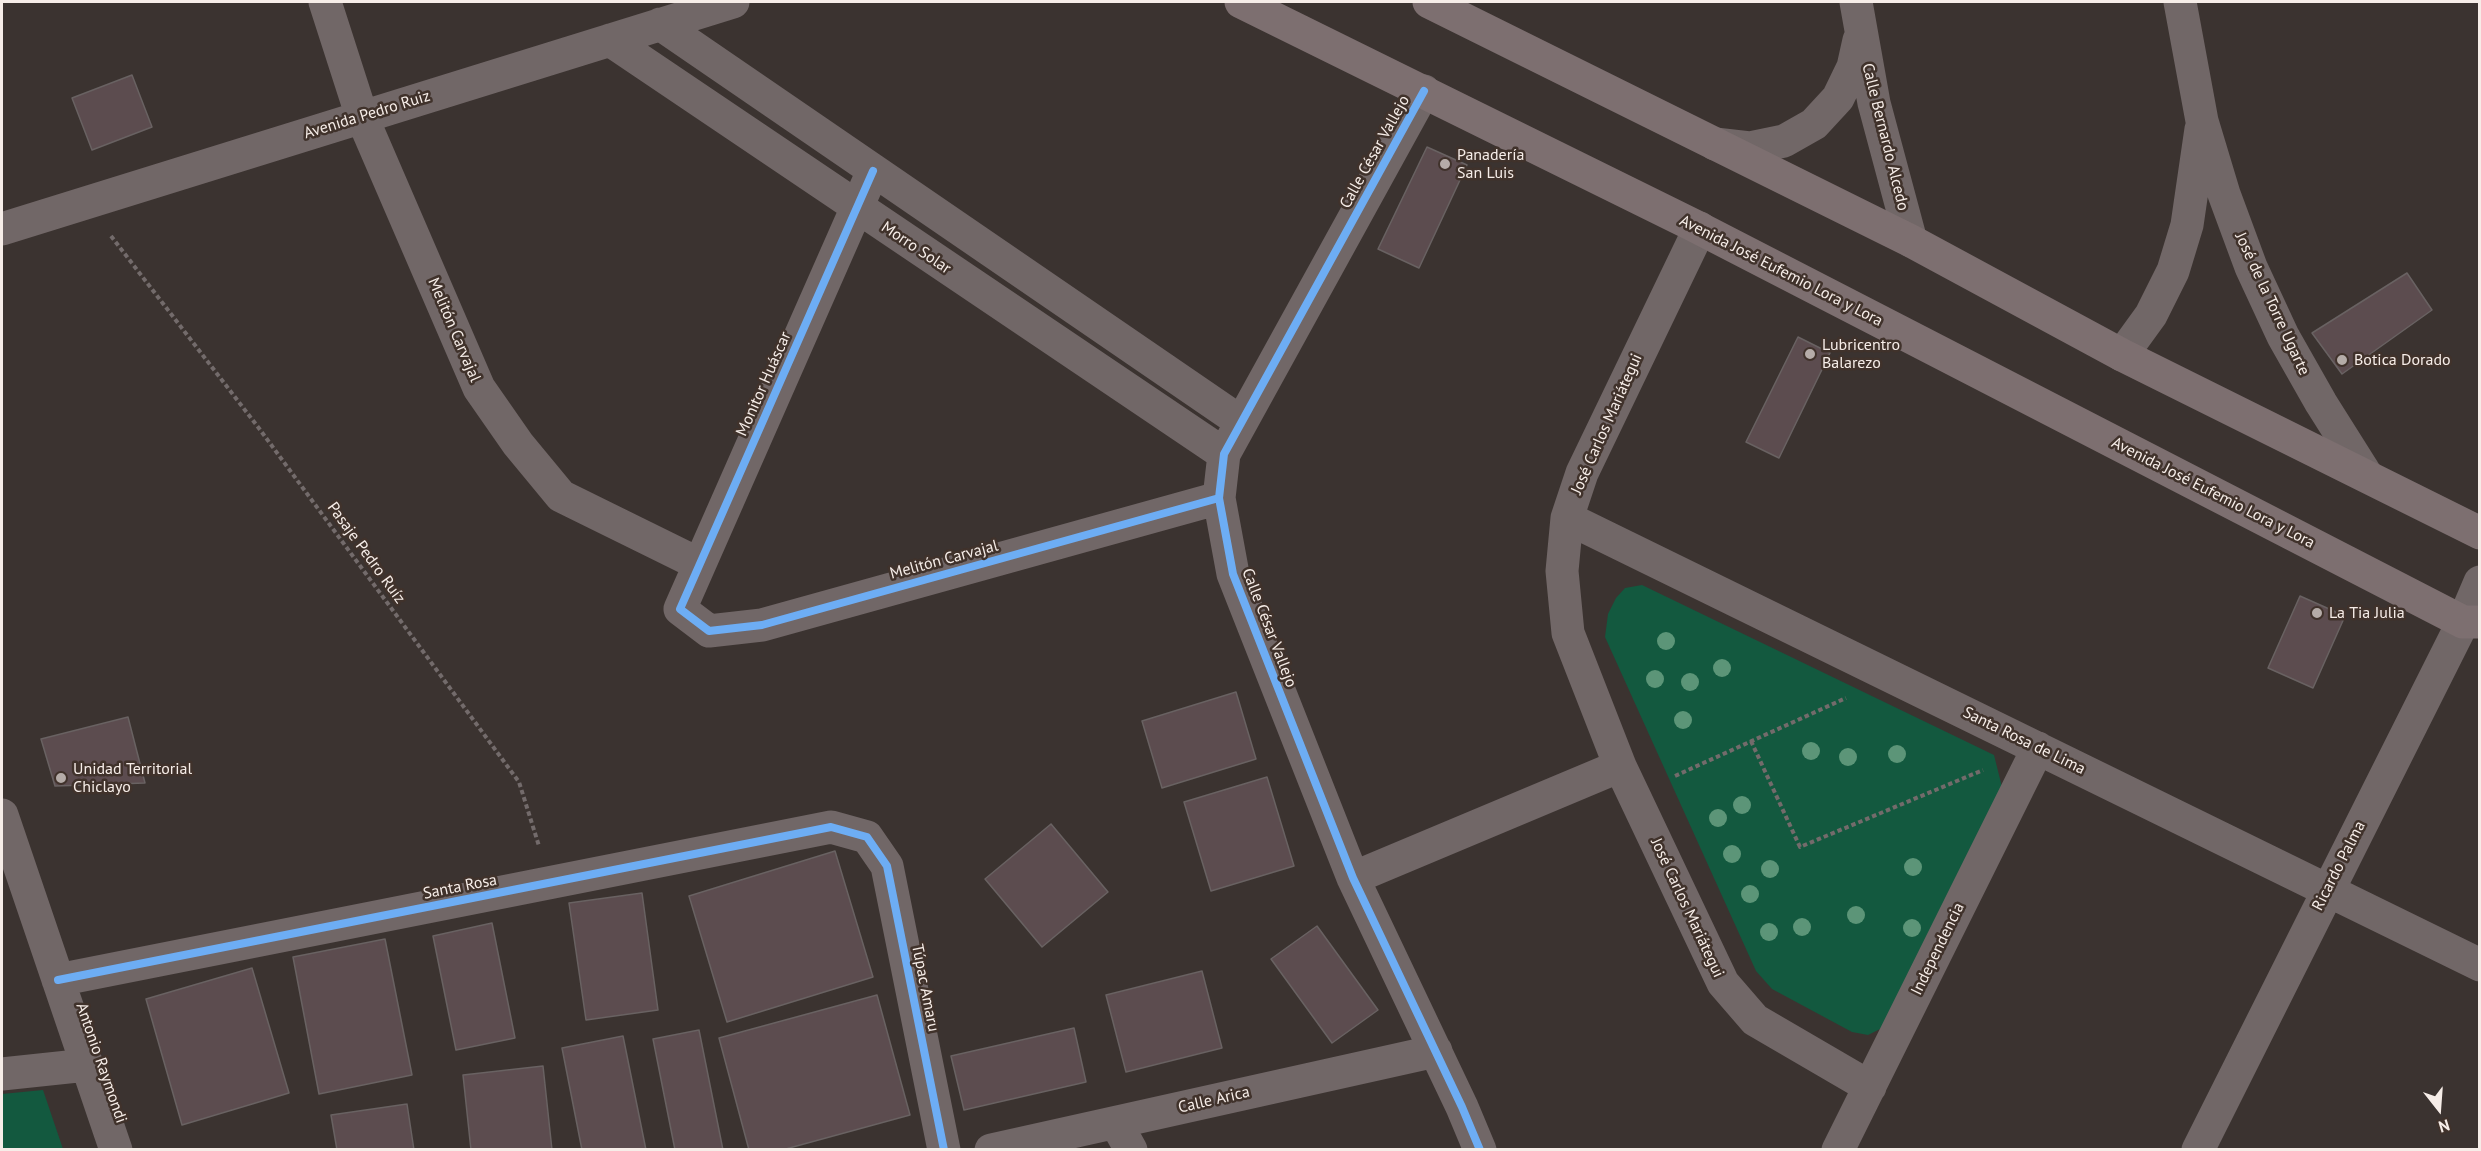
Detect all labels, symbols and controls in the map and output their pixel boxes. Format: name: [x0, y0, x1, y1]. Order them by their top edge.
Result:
street label: Calle Bernardo Alcedo: [1857, 61, 1913, 213]
street label: Avenida Pedro Ruiz: [301, 87, 433, 143]
street label: Calle César Vallejo: [1336, 92, 1414, 212]
place label: Panadería San Luis: [1457, 145, 1524, 183]
marker: Panadería San Luis: [1438, 157, 1452, 171]
street label: Avenida José Eufemio Lora y Lora: [1676, 211, 1886, 331]
street label: Morro Solar: [877, 218, 955, 278]
street label: José de la Torre Ugarte: [2231, 230, 2313, 378]
street label: Melitón Carvajal: [423, 275, 485, 385]
street label: Monitor Huáscar: [732, 329, 796, 439]
place label: Lubricentro Balarezo: [1822, 335, 1900, 373]
marker: Lubricentro Balarezo: [1803, 347, 1817, 361]
place label: Botica Dorado: [2354, 350, 2451, 370]
street label: José Carlos Mariátegui: [1567, 351, 1647, 497]
marker: Botica Dorado: [2335, 353, 2349, 367]
street label: Avenida José Eufemio Lora y Lora: [2108, 433, 2318, 553]
street label: Pasaje Pedro Ruíz: [323, 499, 409, 607]
street label: Melitón Carvajal: [888, 536, 1000, 584]
street label: Calle César Vallejo: [1237, 566, 1301, 690]
place label: La Tia Julia: [2329, 603, 2405, 623]
marker: La Tia Julia: [2310, 606, 2324, 620]
street label: Santa Rosa de Lima: [1960, 703, 2088, 779]
place label: Unidad Territorial Chiclayo: [73, 759, 192, 797]
marker: Unidad Territorial Chiclayo: [54, 771, 68, 785]
street label: Ricardo Palma: [2308, 818, 2370, 914]
street label: José Carlos Mariátegui: [1646, 835, 1728, 981]
street label: Santa Rosa: [421, 870, 499, 904]
street label: Independencia: [1907, 900, 1969, 998]
street label: Túpac Amaru: [907, 943, 943, 1033]
street label: Antonio Raymondi: [71, 1000, 131, 1126]
north arrow: [2409, 1079, 2469, 1139]
street label: Calle Arica: [1176, 1082, 1252, 1118]
text: N: [2436, 1115, 2452, 1137]

